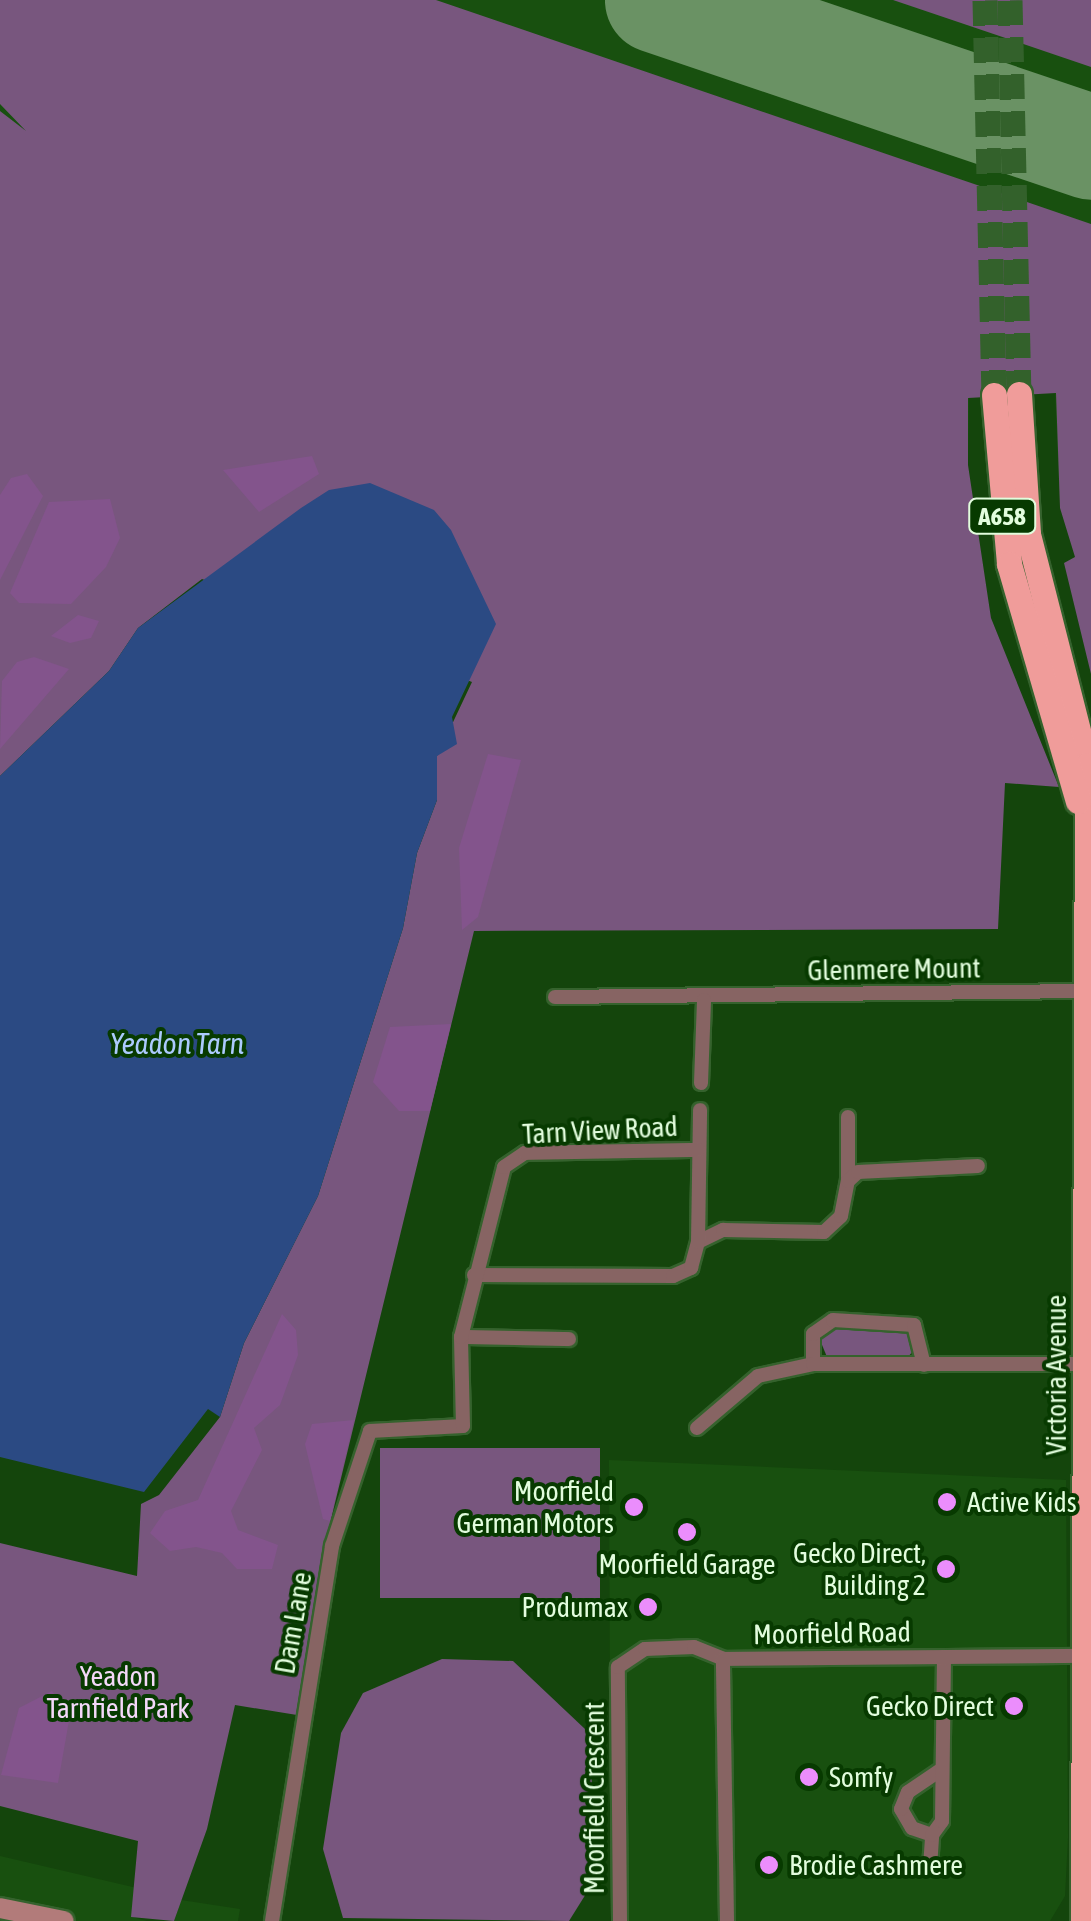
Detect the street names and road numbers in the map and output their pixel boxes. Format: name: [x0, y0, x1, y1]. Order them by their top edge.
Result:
road number: A658: [967, 496, 1037, 536]
street label: Glenmere Mount: [807, 951, 981, 987]
street label: Tarn View Road: [521, 1109, 679, 1151]
street label: Victoria Avenue: [1039, 1295, 1073, 1455]
street label: Dam Lane: [268, 1569, 318, 1677]
street label: Moorfield Road: [753, 1615, 911, 1651]
street label: Moorfield Crescent: [577, 1702, 611, 1894]

